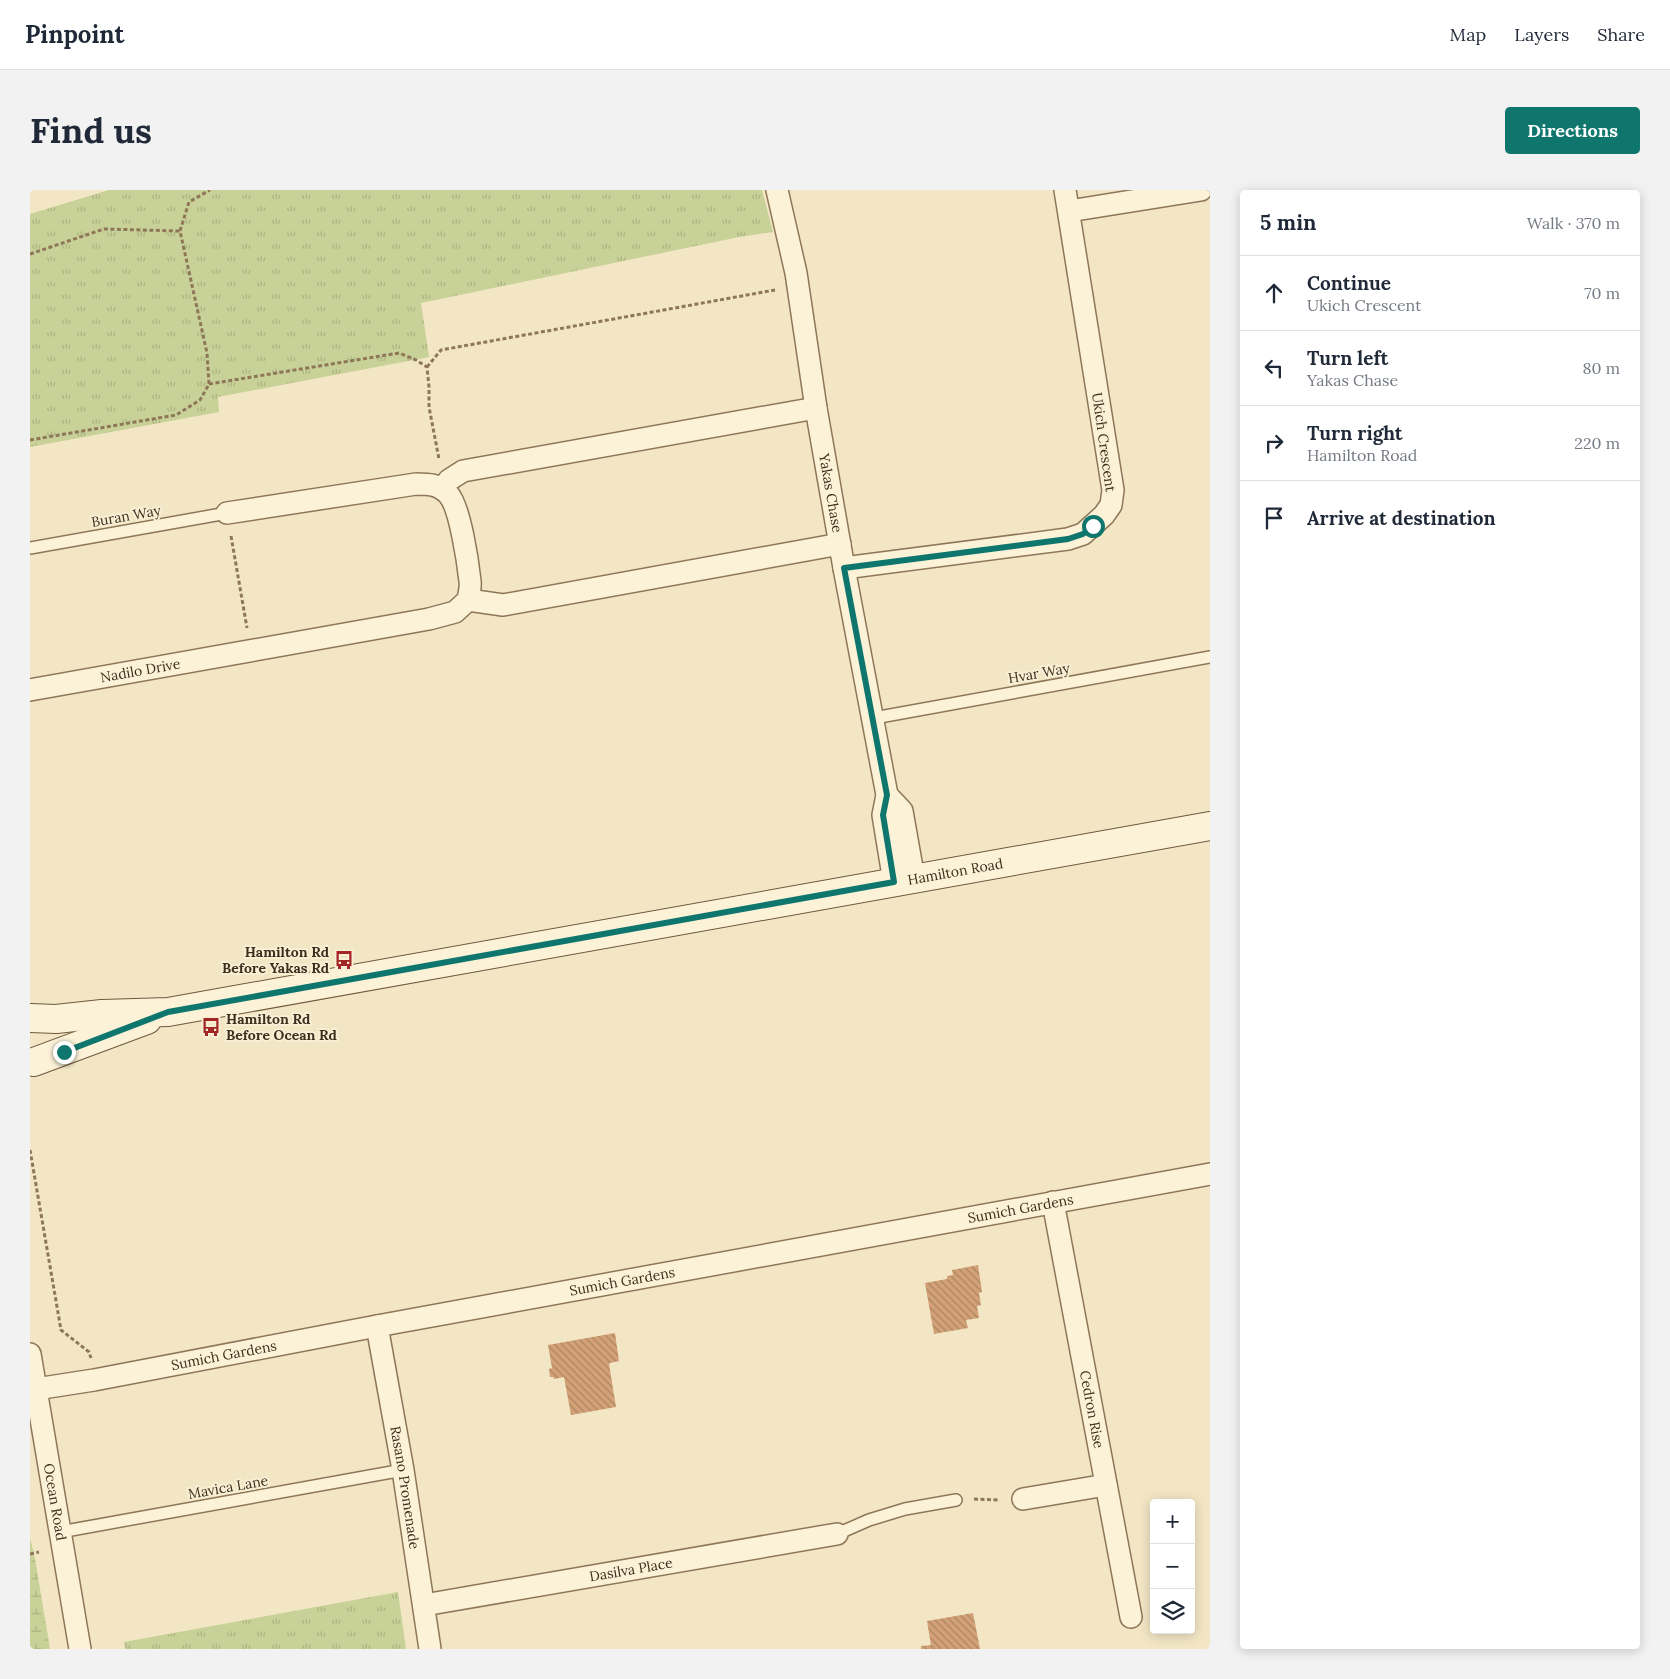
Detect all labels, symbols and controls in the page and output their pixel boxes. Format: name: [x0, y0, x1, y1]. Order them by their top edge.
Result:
text: Pinpoint: [25, 19, 124, 50]
text: Map: [1450, 23, 1486, 46]
text: Layers: [1514, 23, 1569, 46]
text: Share: [1597, 23, 1645, 46]
button: Directions: [1505, 107, 1640, 154]
text: Find us: [30, 108, 152, 153]
text: 5 min: [1260, 209, 1316, 236]
text: Walk · 370 m: [1527, 213, 1620, 233]
text: Continue: [1307, 271, 1391, 295]
icon: ahead: [1260, 279, 1288, 307]
text: 70 m: [1584, 283, 1620, 303]
text: Ukich Crescent: [1307, 295, 1421, 315]
text: Turn left: [1307, 346, 1388, 370]
icon: left: [1260, 354, 1288, 382]
text: 80 m: [1583, 358, 1620, 378]
text: Yakas Chase: [1307, 370, 1398, 390]
street label: Ukich Crescent: [1088, 391, 1120, 493]
text: Turn right: [1307, 421, 1403, 445]
icon: right: [1260, 429, 1288, 457]
text: 220 m: [1574, 433, 1620, 453]
text: Hamilton Road: [1307, 445, 1417, 465]
street label: Yakas Chase: [815, 451, 847, 534]
street label: Buran Way: [90, 501, 163, 531]
icon: arrive: [1260, 504, 1288, 532]
text: Arrive at destination: [1307, 506, 1496, 530]
route start: [1082, 515, 1105, 538]
street label: Nadilo Drive: [99, 654, 182, 686]
street label: Hvar Way: [1007, 659, 1072, 687]
street label: Hamilton Road: [906, 854, 1004, 889]
place label: Hamilton Rd Before Yakas Rd: [222, 943, 329, 977]
bus stop icon: Hamilton Rd Before Yakas Rd: [333, 949, 355, 971]
place label: Hamilton Rd Before Ocean Rd: [226, 1010, 337, 1044]
bus stop icon: Hamilton Rd Before Ocean Rd: [200, 1016, 222, 1038]
route end: [53, 1041, 76, 1064]
street label: Sumich Gardens: [966, 1190, 1075, 1227]
street label: Sumich Gardens: [568, 1263, 676, 1300]
street label: Sumich Gardens: [170, 1336, 278, 1374]
street label: Cedron Rise: [1076, 1369, 1108, 1450]
street label: Rasano Promenade: [386, 1424, 424, 1551]
street label: Ocean Road: [40, 1462, 70, 1542]
street label: Mavica Lane: [187, 1471, 270, 1503]
map controls: [1150, 1499, 1195, 1634]
button: +: [1150, 1499, 1195, 1544]
button: −: [1150, 1544, 1195, 1589]
street label: Dasilva Place: [588, 1553, 674, 1585]
button: layers: [1150, 1589, 1195, 1634]

